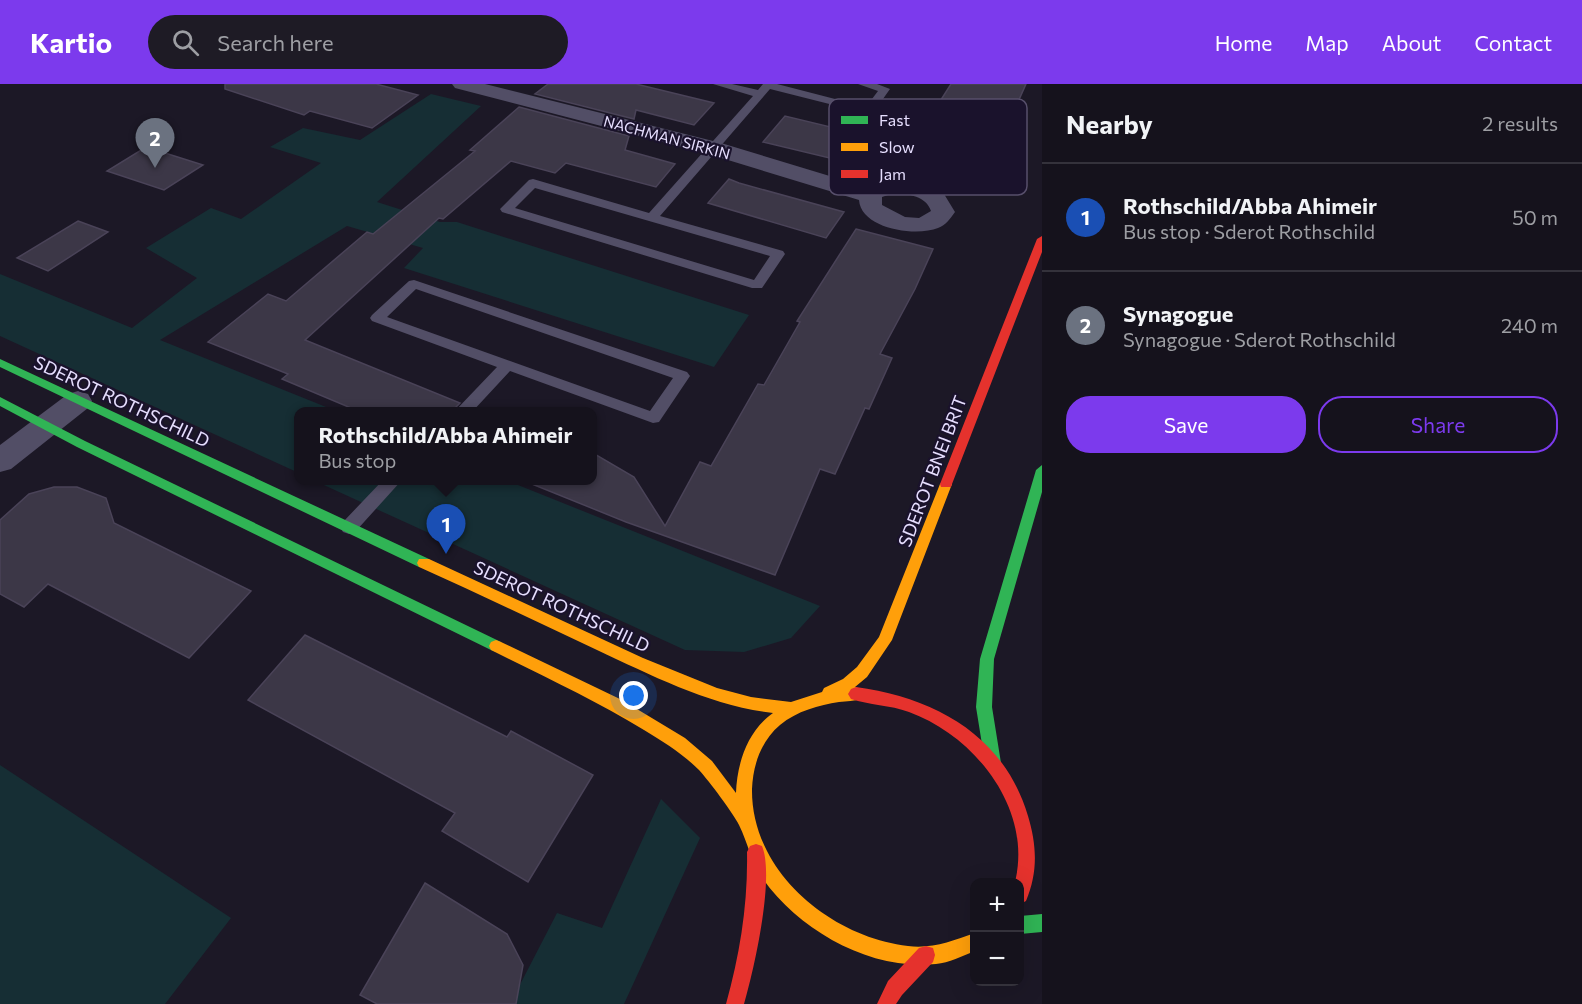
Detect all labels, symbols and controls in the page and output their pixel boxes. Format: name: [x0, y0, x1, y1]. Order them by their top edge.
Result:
search box: [148, 15, 568, 69]
text: Kartio: [30, 25, 112, 59]
icon: search: [169, 26, 202, 59]
text: Search here: [217, 29, 334, 56]
text: Home: [1215, 30, 1272, 55]
text: Map: [1305, 30, 1349, 55]
text: About: [1382, 30, 1441, 55]
text: Contact: [1474, 30, 1552, 55]
legend: [829, 99, 1027, 195]
text: Nearby: [1066, 108, 1153, 139]
text: Fast: [879, 110, 910, 129]
street label: NACHMAN SIRKIN: [602, 111, 732, 163]
text: 2 results: [1482, 111, 1558, 135]
pin: 2: [136, 118, 174, 168]
text: Slow: [879, 137, 915, 156]
text: Jam: [879, 164, 906, 183]
text: Rothschild/Abba Ahimeir: [1123, 192, 1377, 219]
text: 1: [1081, 205, 1090, 229]
text: 50 m: [1512, 205, 1558, 229]
text: Bus stop · Sderot Rothschild: [1123, 219, 1375, 243]
text: Synagogue: [1123, 300, 1233, 327]
text: 2: [1080, 313, 1091, 337]
text: 240 m: [1501, 313, 1558, 337]
text: Synagogue · Sderot Rothschild: [1123, 327, 1396, 351]
street label: SDEROT ROTHSCHILD: [31, 351, 213, 451]
street label: SDEROT BNEI BRIT: [893, 392, 971, 550]
button: Save: [1066, 396, 1306, 453]
button: Share: [1318, 396, 1558, 453]
popup: [294, 407, 597, 485]
text: Rothschild/Abba Ahimeir: [318, 421, 573, 448]
text: Bus stop: [318, 448, 396, 472]
pin: 1: [426, 504, 466, 554]
street label: SDEROT ROTHSCHILD: [471, 556, 653, 656]
your location: [619, 681, 648, 710]
map controls: [970, 878, 1024, 986]
button: +: [970, 878, 1024, 932]
button: −: [970, 932, 1024, 986]

